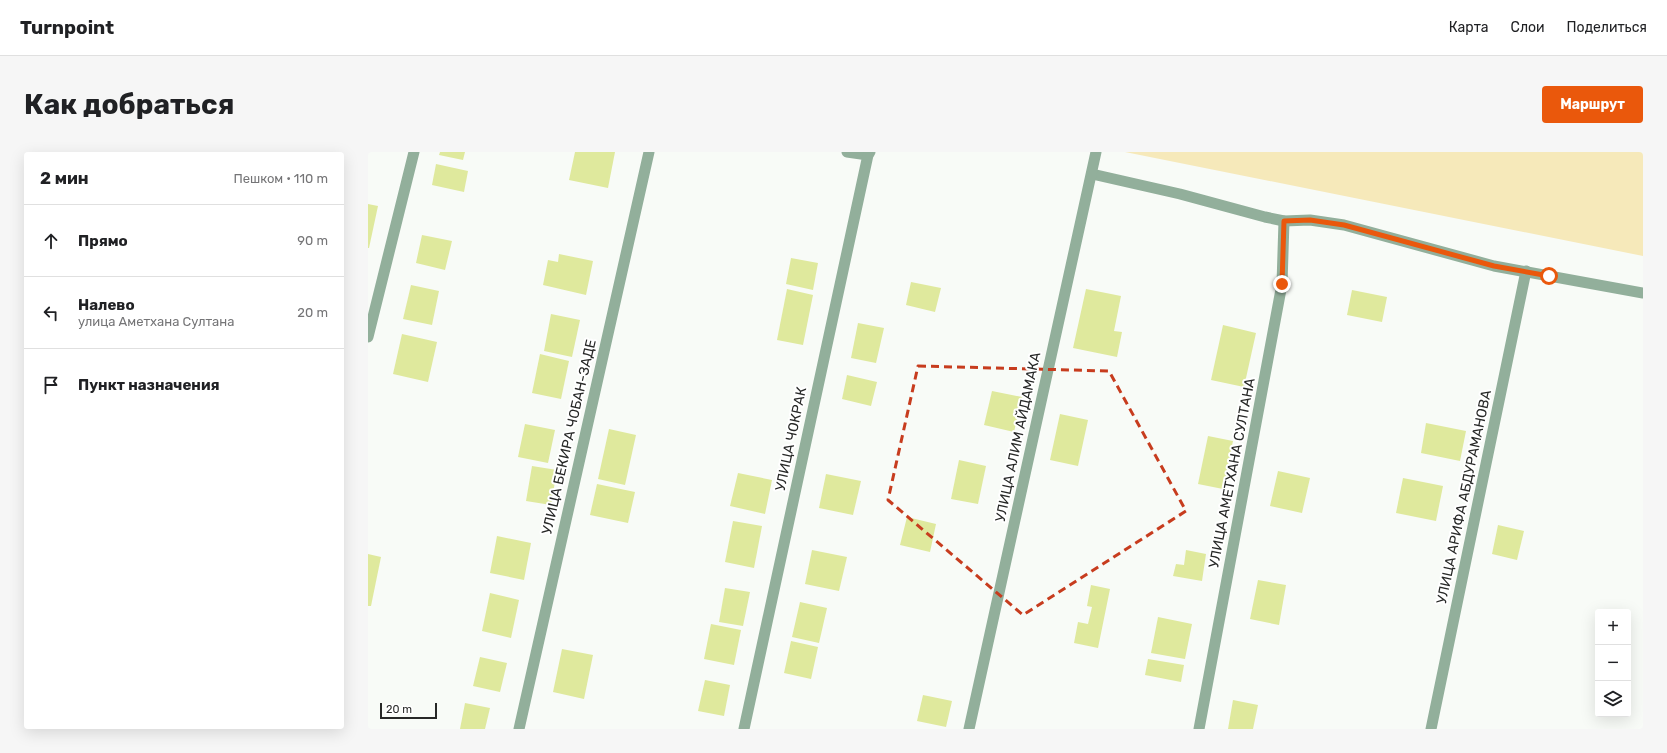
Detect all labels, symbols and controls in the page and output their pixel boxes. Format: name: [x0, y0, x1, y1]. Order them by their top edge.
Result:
text: Turnpoint: [20, 16, 114, 39]
text: Карта: [1449, 19, 1489, 36]
text: Слои: [1511, 19, 1545, 36]
text: Поделиться: [1567, 19, 1647, 36]
button: Маршрут: [1542, 86, 1643, 123]
text: Как добраться: [24, 88, 234, 121]
text: 2 мин: [40, 168, 89, 188]
text: Пешком · 110 m: [233, 171, 328, 186]
icon: ahead: [40, 230, 62, 252]
text: Прямо: [78, 232, 128, 250]
text: 90 m: [297, 233, 328, 248]
route start: [1540, 267, 1558, 285]
route end: [1273, 275, 1291, 293]
text: Налево: [78, 296, 135, 314]
icon: left: [40, 302, 62, 324]
text: 20 m: [297, 305, 328, 320]
text: улица Аметхана Султана: [78, 314, 234, 329]
street label: УЛИЦА БЕКИРА ЧОБАН-ЗАДЕ: [538, 338, 600, 536]
street label: УЛИЦА АЛИМ АЙДАМАКА: [991, 350, 1044, 523]
icon: arrive: [40, 374, 62, 396]
text: Пункт назначения: [78, 376, 220, 394]
street label: УЛИЦА АМЕТХАНА СУЛТАНА: [1205, 376, 1259, 569]
street label: УЛИЦА ЧОКРАК: [772, 385, 810, 493]
street label: УЛИЦА АРИФА АБДУРАМАНОВА: [1433, 388, 1495, 606]
map controls: [1595, 609, 1631, 717]
button: +: [1595, 609, 1631, 645]
button: −: [1595, 645, 1631, 681]
button: layers: [1595, 681, 1631, 717]
scale bar: [380, 701, 437, 720]
text: 20 m: [386, 703, 412, 716]

